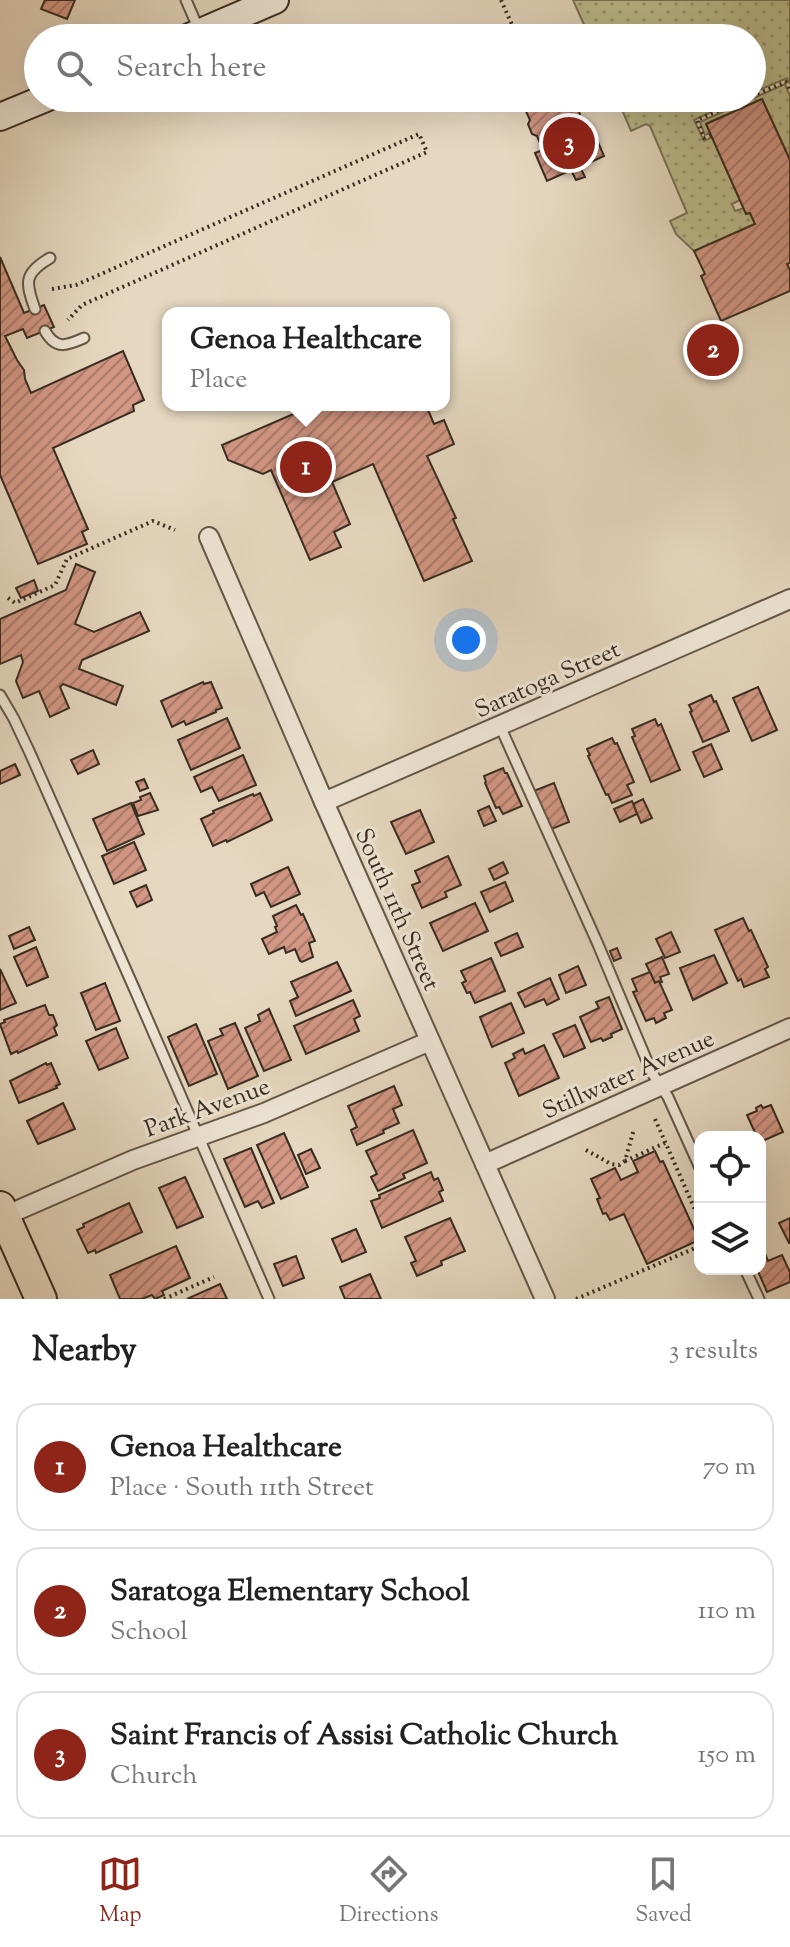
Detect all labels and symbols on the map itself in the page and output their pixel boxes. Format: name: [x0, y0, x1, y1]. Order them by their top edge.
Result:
pin: 3: [543, 113, 595, 173]
pin: 2: [687, 320, 739, 380]
pin: 1: [280, 437, 332, 497]
your location: [446, 620, 486, 660]
street label: Saratoga Street: [470, 634, 626, 728]
street label: South 11th Street: [345, 823, 447, 996]
street label: Stillwater Avenue: [537, 1023, 720, 1129]
street label: Park Avenue: [140, 1070, 275, 1147]

